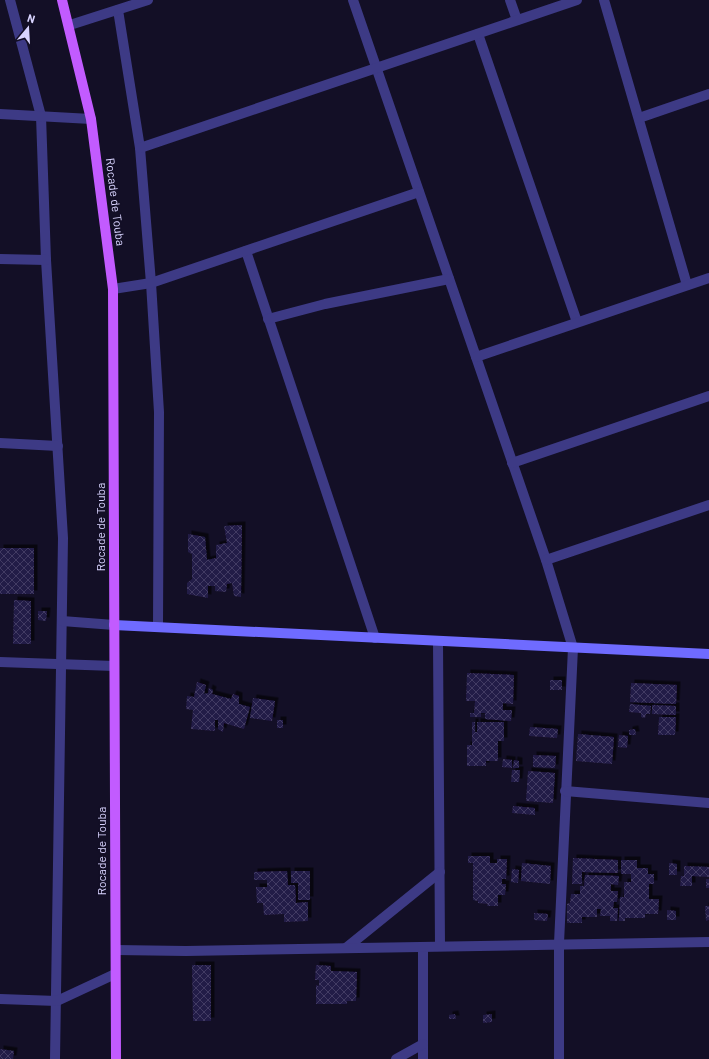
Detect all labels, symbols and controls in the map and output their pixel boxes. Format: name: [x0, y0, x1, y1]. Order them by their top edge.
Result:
north arrow: [8, 8, 48, 48]
text: N: [26, 11, 37, 25]
street label: Rocade de Touba: [104, 157, 128, 247]
street label: Rocade de Touba: [93, 483, 107, 571]
street label: Rocade de Touba: [94, 807, 108, 895]

